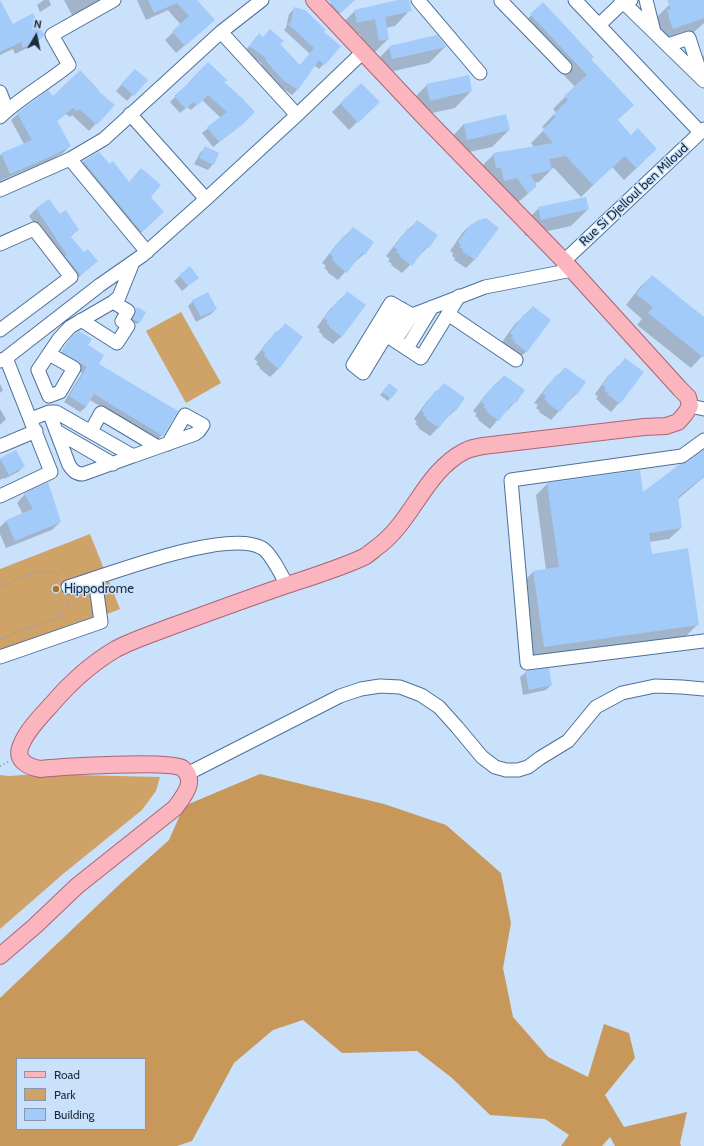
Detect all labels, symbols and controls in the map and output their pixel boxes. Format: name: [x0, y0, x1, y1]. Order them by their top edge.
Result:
north arrow: [16, 16, 56, 56]
text: N: [33, 17, 43, 32]
street label: Rue Si Djelloul ben Miloud: [576, 140, 692, 250]
place label: Hippodrome: [64, 581, 134, 597]
marker: Hippodrome: [51, 584, 61, 594]
legend: [16, 1058, 146, 1130]
text: Road: [54, 1067, 80, 1082]
text: Park: [54, 1087, 76, 1102]
text: Building: [54, 1107, 95, 1122]

